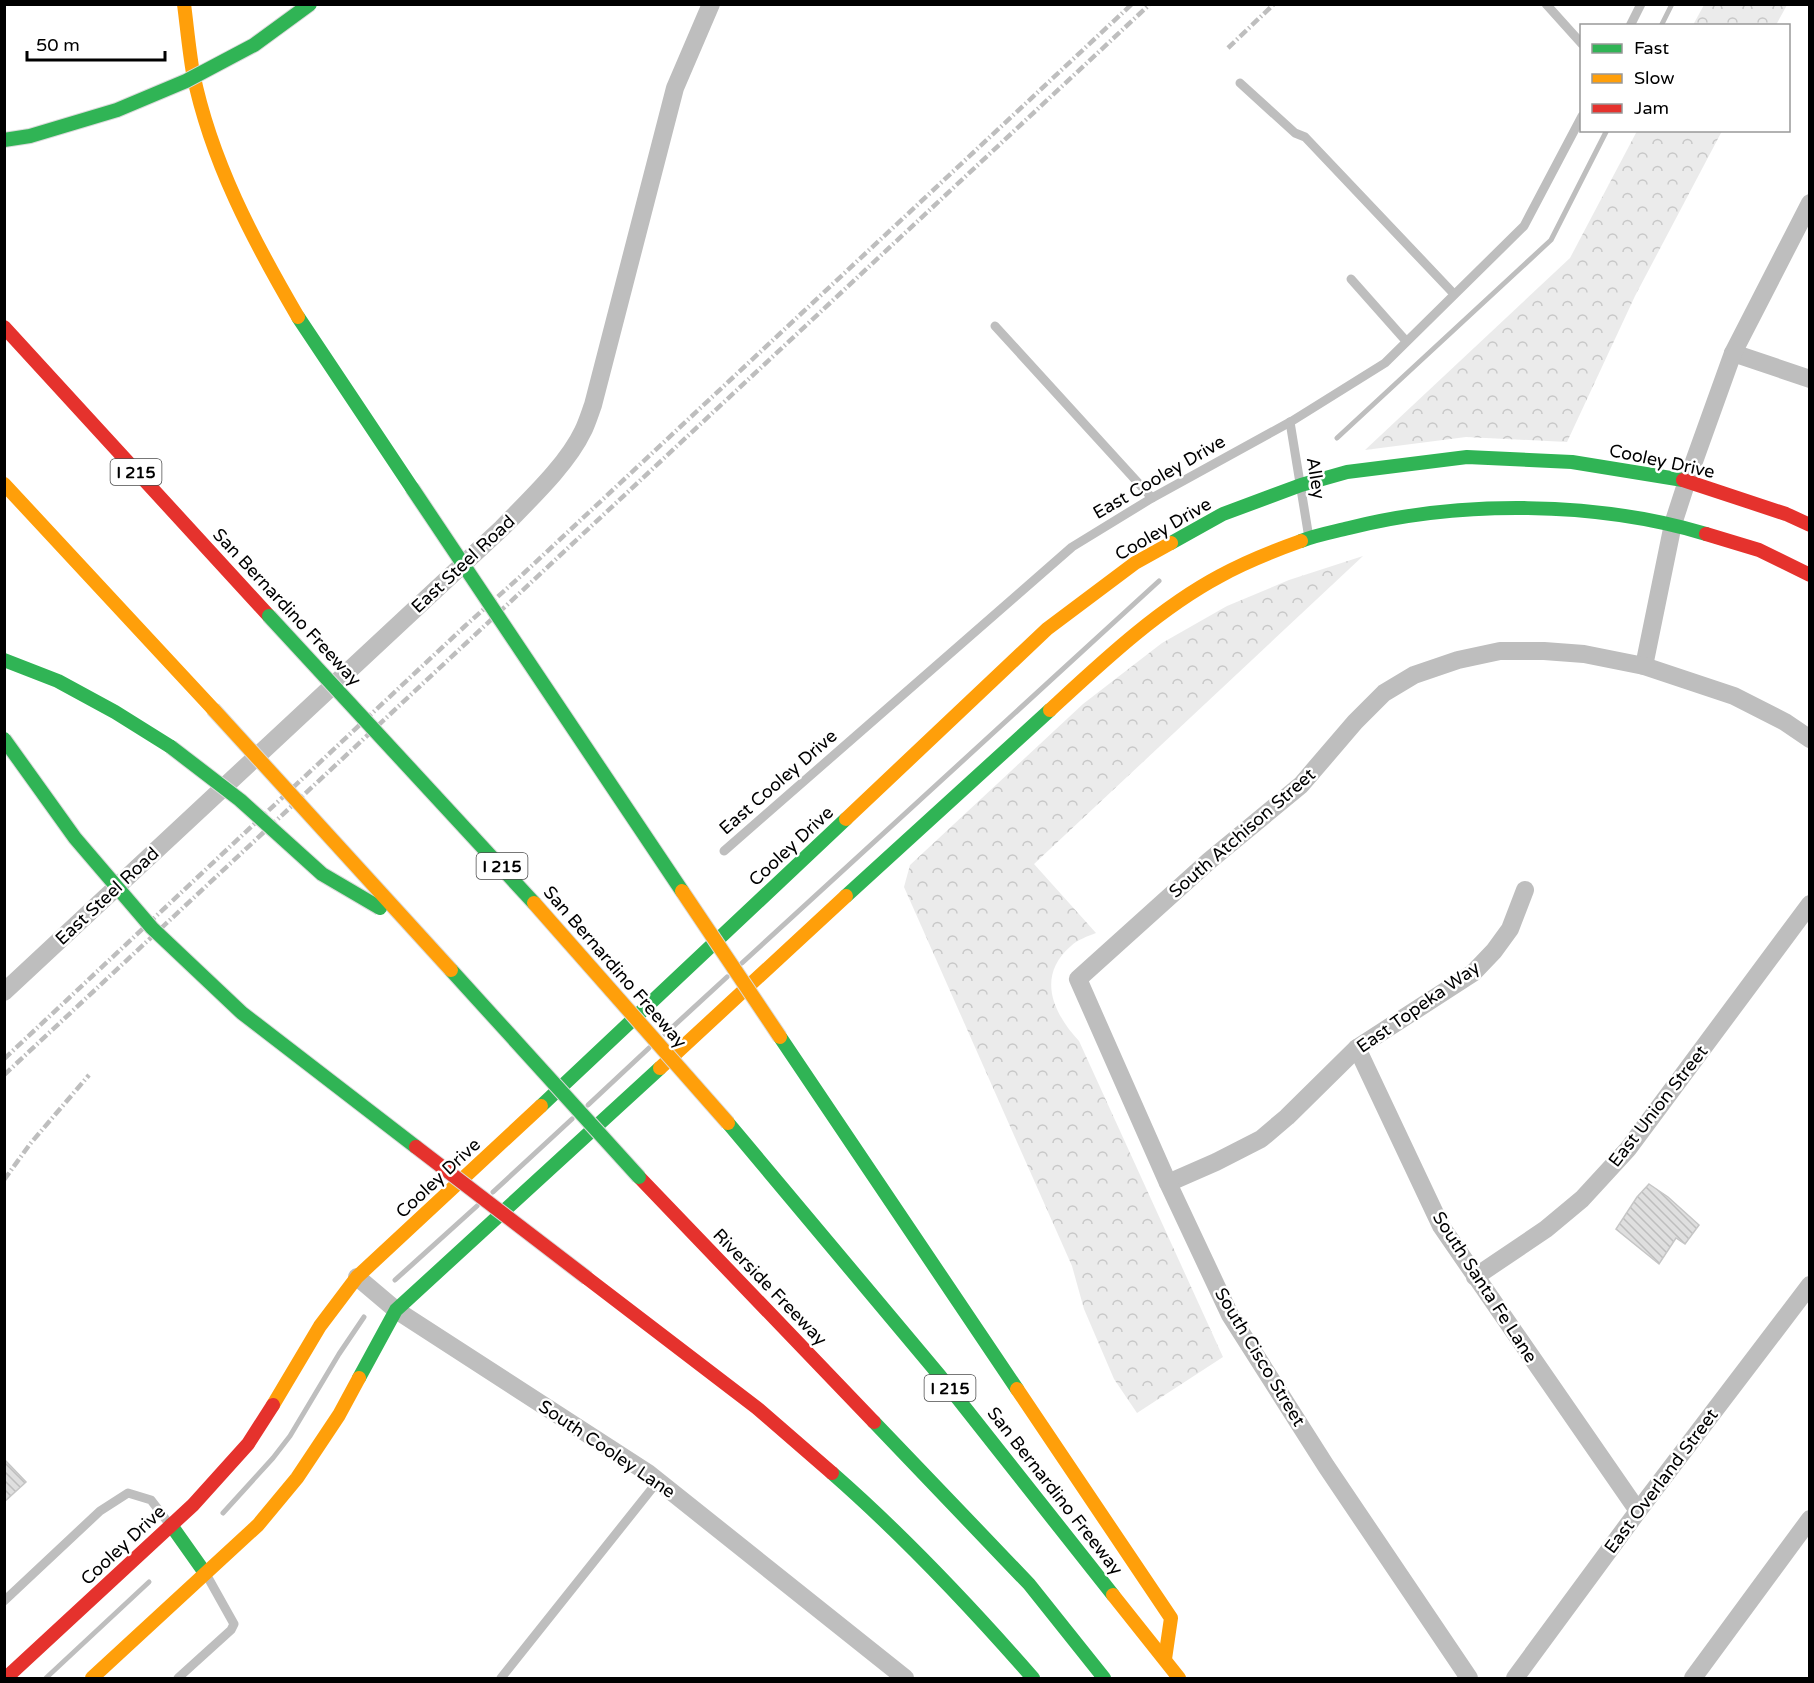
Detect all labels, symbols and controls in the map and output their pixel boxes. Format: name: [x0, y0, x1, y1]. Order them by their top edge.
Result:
scale bar: [27, 24, 165, 62]
legend: [1580, 24, 1790, 132]
text: 50 m: [36, 34, 80, 56]
text: Fast: [1634, 37, 1669, 59]
text: Slow: [1634, 67, 1675, 89]
text: Jam: [1634, 97, 1669, 119]
street label: East Cooley Drive: [1089, 430, 1229, 524]
street label: Cooley Drive: [1607, 439, 1717, 483]
street label: Alley: [1302, 456, 1330, 501]
road number: I 215: [110, 459, 162, 485]
street label: Cooley Drive: [1111, 493, 1215, 565]
street label: East Steel Road: [407, 510, 519, 618]
street label: San Bernardino Freeway: [208, 524, 366, 691]
street label: East Cooley Drive: [715, 725, 841, 839]
street label: South Atchison Street: [1164, 763, 1320, 903]
street label: Cooley Drive: [744, 801, 838, 891]
street label: East Steel Road: [51, 842, 163, 950]
road number: I 215: [476, 853, 528, 879]
street label: San Bernardino Freeway: [539, 881, 692, 1053]
street label: East Topeka Way: [1352, 956, 1484, 1058]
street label: East Union Street: [1604, 1041, 1712, 1171]
street label: Cooley Drive: [391, 1133, 485, 1223]
street label: South Santa Fe Lane: [1428, 1207, 1542, 1367]
street label: Riverside Freeway: [709, 1224, 832, 1350]
street label: South Cisco Street: [1210, 1284, 1310, 1430]
road number: I 215: [924, 1375, 976, 1401]
street label: South Cooley Lane: [534, 1395, 680, 1503]
street label: San Bernardino Freeway: [982, 1402, 1128, 1580]
street label: East Overland Street: [1599, 1404, 1723, 1558]
street label: Cooley Drive: [76, 1500, 170, 1590]

